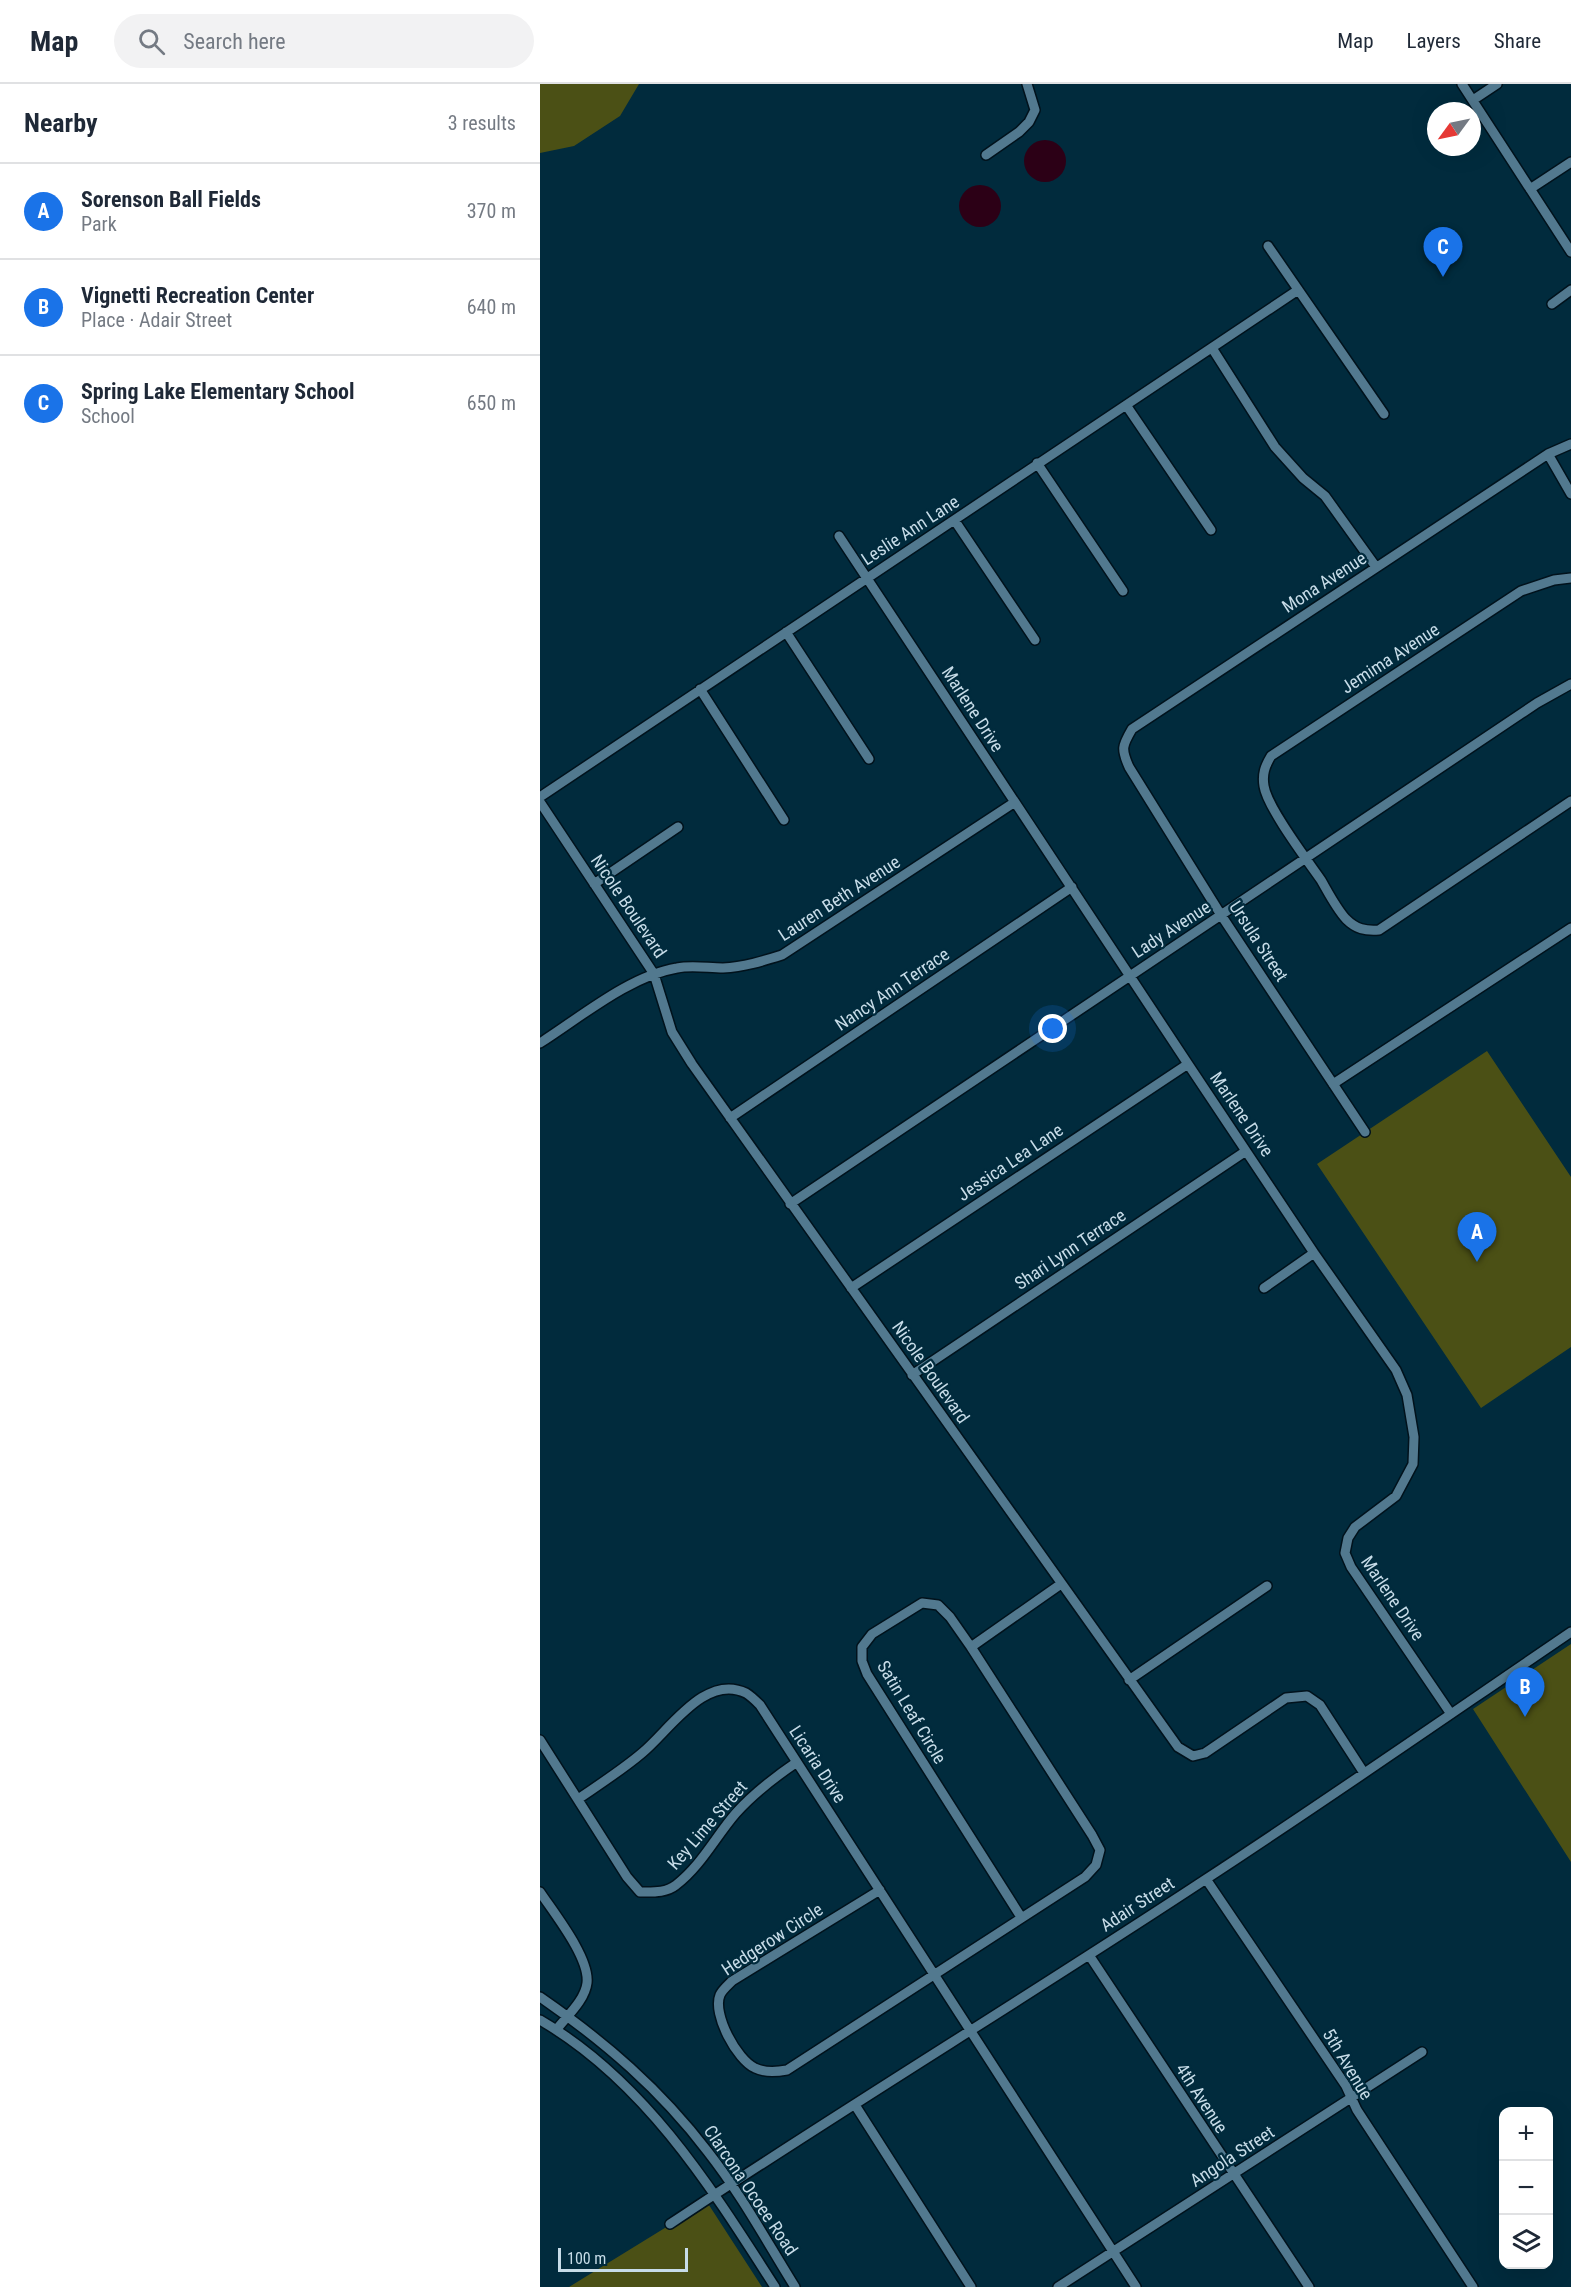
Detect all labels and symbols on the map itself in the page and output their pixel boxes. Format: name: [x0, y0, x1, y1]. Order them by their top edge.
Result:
north arrow: [1427, 102, 1481, 156]
pin: C: [1424, 228, 1462, 277]
street label: Leslie Ann Lane: [857, 491, 963, 569]
street label: Mona Avenue: [1278, 547, 1370, 617]
street label: Jemima Avenue: [1337, 618, 1443, 698]
street label: Marlene Drive: [938, 662, 1008, 756]
street label: Nicole Boulevard: [587, 850, 671, 962]
street label: Lauren Beth Avenue: [774, 851, 904, 945]
street label: Lady Avenue: [1128, 896, 1214, 962]
street label: Ursula Street: [1225, 897, 1293, 985]
street label: Nancy Ann Terrace: [831, 943, 953, 1035]
your location: [1038, 1014, 1067, 1043]
street label: Marlene Drive: [1206, 1068, 1278, 1160]
street label: Jessica Lea Lane: [953, 1119, 1067, 1205]
street label: Shari Lynn Terrace: [1010, 1204, 1130, 1294]
pin: A: [1458, 1212, 1496, 1262]
street label: Nicole Boulevard: [888, 1317, 974, 1427]
street label: Marlene Drive: [1357, 1552, 1429, 1644]
street label: Satin Leaf Circle: [873, 1657, 951, 1767]
pin: B: [1506, 1668, 1544, 1717]
street label: Licaria Drive: [785, 1721, 851, 1807]
street label: Key Lime Street: [663, 1776, 751, 1874]
street label: Adair Street: [1096, 1872, 1178, 1936]
street label: Hedgerow Circle: [717, 1898, 827, 1980]
street label: 5th Avenue: [1319, 2025, 1377, 2103]
street label: 4th Avenue: [1172, 2059, 1232, 2137]
street label: Clarcona Ocoee Road: [700, 2121, 802, 2259]
street label: Angola Street: [1186, 2121, 1278, 2191]
scale bar: [558, 2245, 688, 2272]

